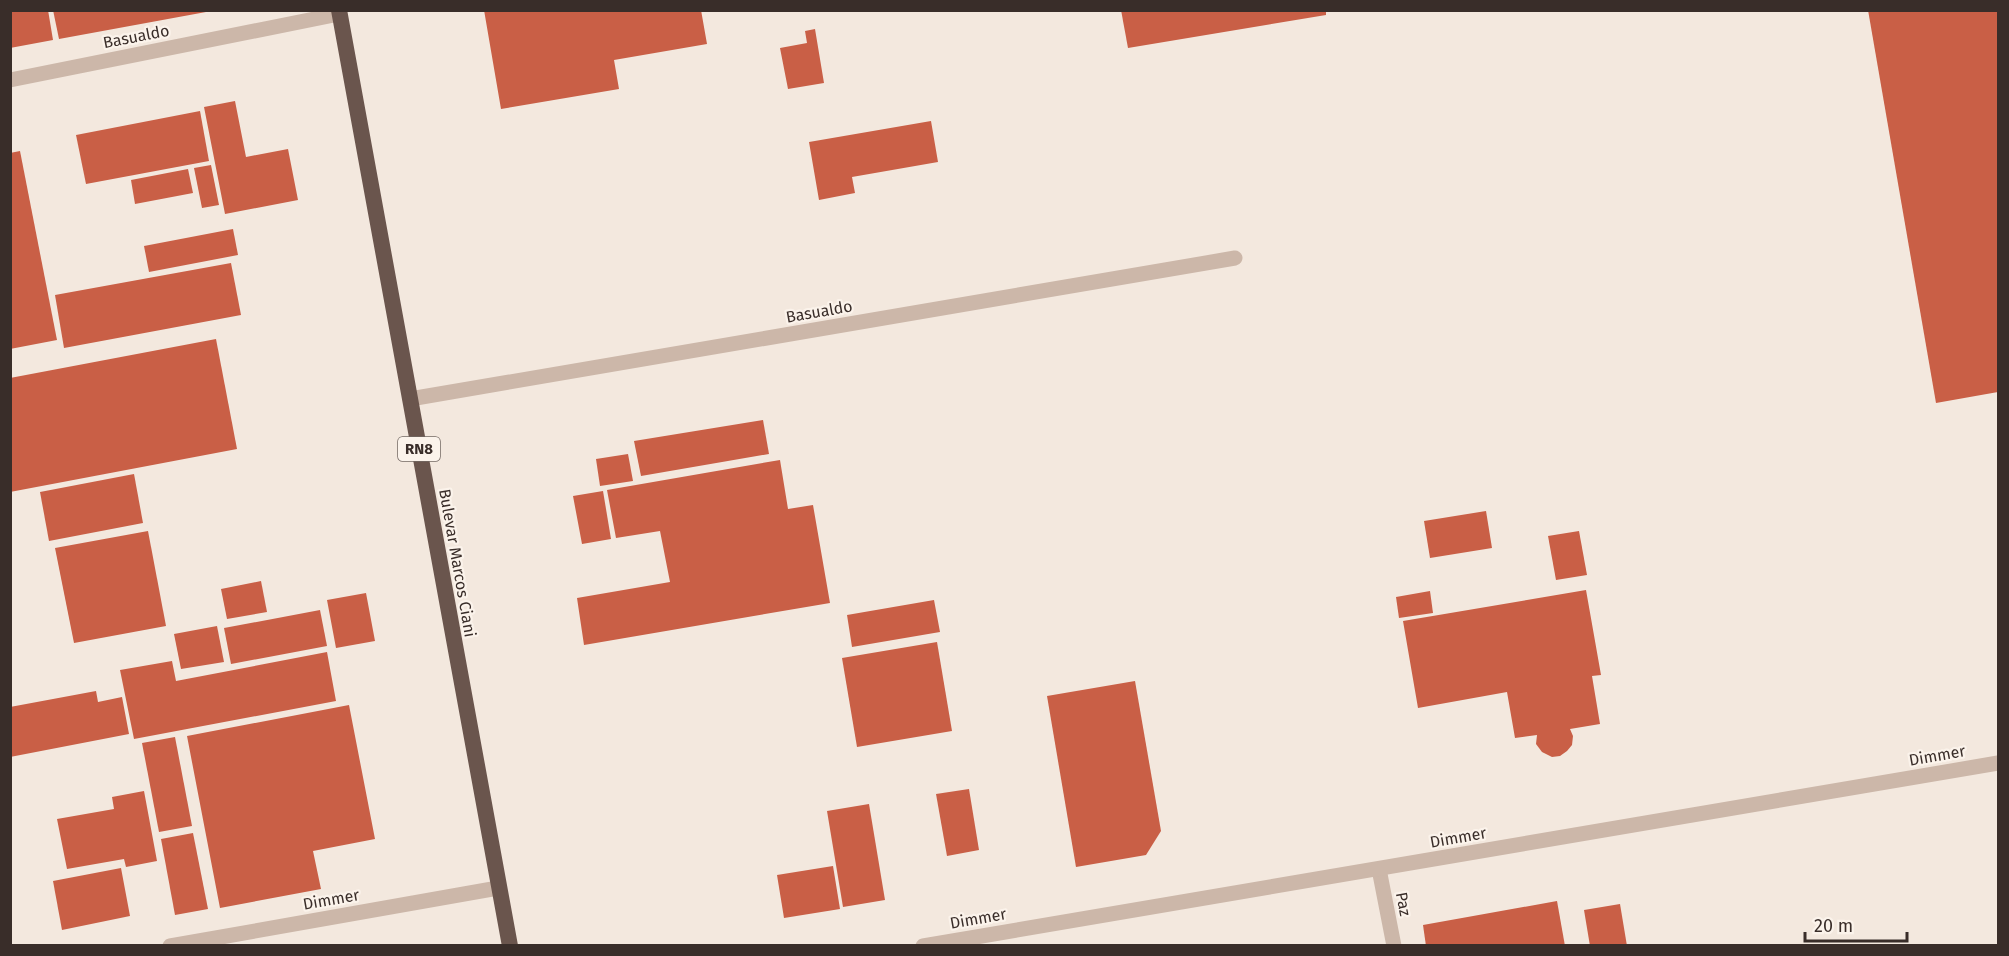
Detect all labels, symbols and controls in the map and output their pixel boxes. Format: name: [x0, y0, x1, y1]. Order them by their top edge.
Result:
street label: Basualdo: [101, 21, 171, 52]
street label: Basualdo: [784, 296, 854, 327]
road number: RN8: [398, 437, 440, 461]
street label: Bulevar Marcos Ciani: [435, 487, 480, 639]
street label: Dimmer: [1907, 741, 1968, 770]
street label: Dimmer: [1428, 823, 1489, 852]
street label: Dimmer: [301, 885, 362, 914]
street label: Paz: [1392, 890, 1415, 918]
street label: Dimmer: [948, 904, 1009, 933]
scale bar: [1805, 905, 1907, 943]
text: 20 m: [1814, 915, 1853, 937]

